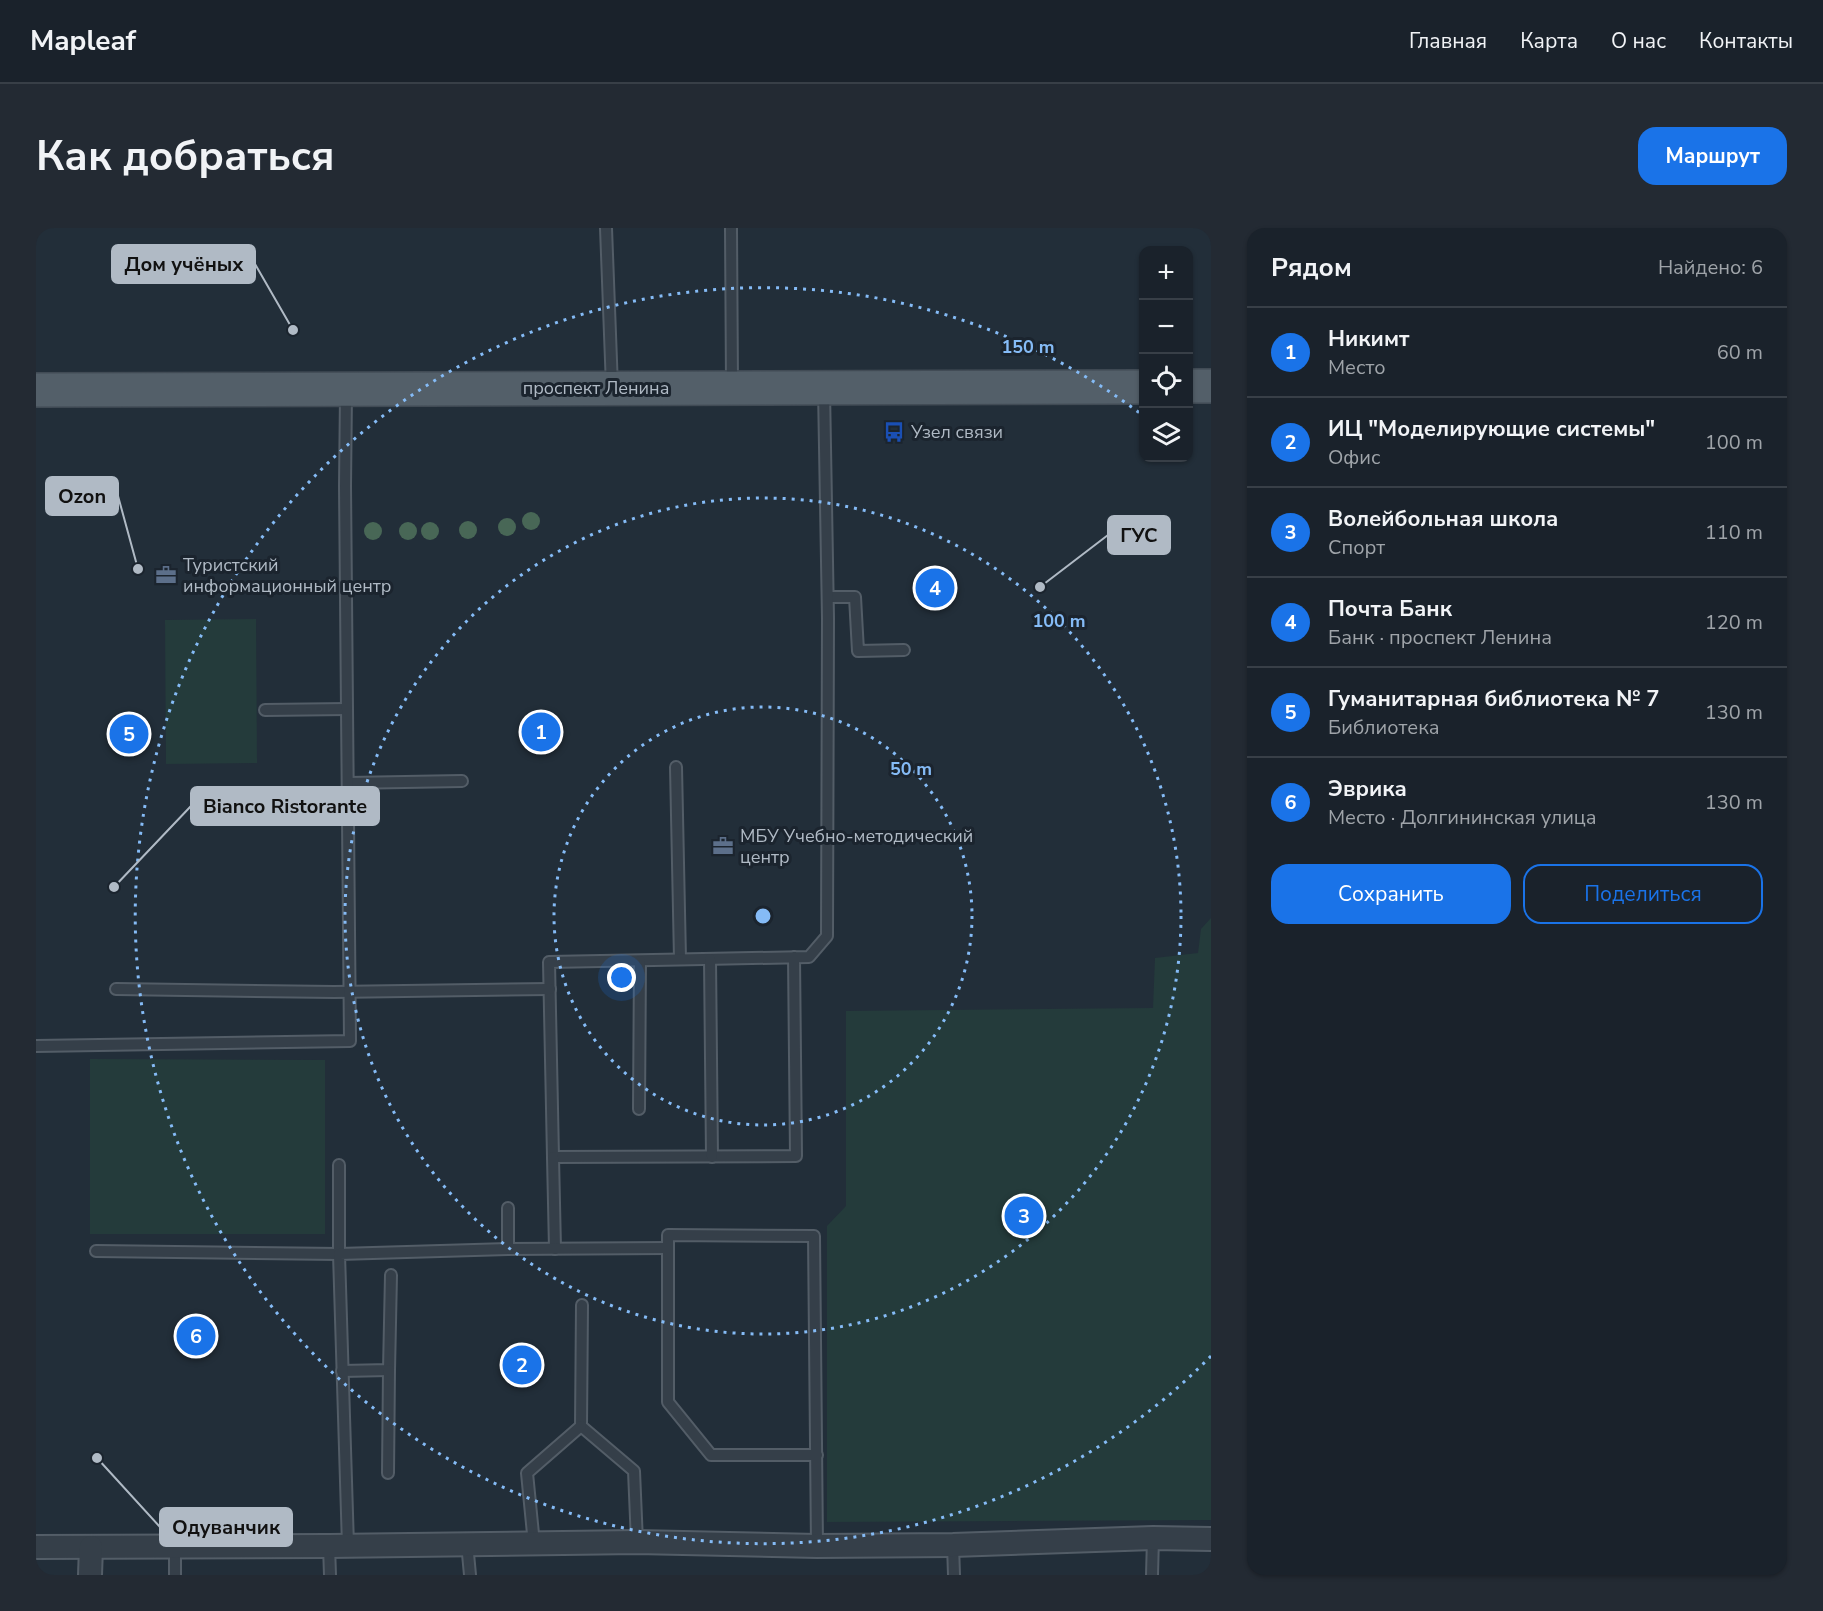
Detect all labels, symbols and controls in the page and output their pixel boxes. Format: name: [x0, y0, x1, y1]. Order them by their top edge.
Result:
text: Mapleaf: [30, 22, 136, 60]
text: Главная: [1409, 27, 1487, 55]
text: Карта: [1520, 27, 1578, 55]
text: О нас: [1611, 27, 1666, 55]
text: Контакты: [1699, 27, 1793, 55]
button: Маршрут: [1638, 127, 1787, 185]
text: Как добраться: [36, 128, 335, 185]
callout: Дом учёных: [112, 245, 255, 283]
map controls: [1139, 246, 1193, 462]
button: +: [1139, 246, 1193, 300]
text: Рядом: [1271, 250, 1352, 285]
text: Дом учёных: [124, 251, 244, 278]
text: Найдено: 6: [1658, 254, 1763, 281]
button: −: [1139, 300, 1193, 354]
text: Никимт: [1328, 324, 1409, 354]
text: 150 m: [1001, 335, 1055, 359]
text: 1: [1285, 339, 1297, 366]
text: 60 m: [1717, 339, 1763, 366]
button: locate: [1139, 354, 1193, 408]
text: Место: [1328, 354, 1386, 381]
street label: проспект Ленина: [523, 376, 669, 400]
button: layers: [1139, 408, 1193, 462]
text: ИЦ "Моделирующие системы": [1328, 414, 1655, 444]
bus stop icon: Узел связи: [882, 420, 906, 444]
place label: Узел связи: [910, 420, 1003, 444]
text: 2: [1285, 429, 1297, 456]
text: 100 m: [1705, 429, 1763, 456]
text: Офис: [1328, 444, 1380, 471]
callout: Ozon: [46, 477, 118, 515]
text: Ozon: [58, 483, 106, 510]
text: Волейбольная школа: [1328, 504, 1558, 534]
callout: ГУС: [1108, 516, 1170, 554]
text: 3: [1285, 519, 1297, 546]
text: 110 m: [1705, 519, 1763, 546]
text: ГУС: [1120, 522, 1158, 549]
text: Спорт: [1328, 534, 1385, 561]
place label: Туристский информационный центр: [183, 553, 391, 598]
office icon: Туристский информационный центр: [154, 563, 178, 587]
pin: 4: [916, 566, 954, 610]
text: Почта Банк: [1328, 594, 1452, 624]
text: 100 m: [1032, 609, 1086, 633]
text: 4: [1285, 609, 1297, 636]
text: 120 m: [1705, 609, 1763, 636]
text: Банк · проспект Ленина: [1328, 624, 1552, 651]
text: Гуманитарная библиотека № 7: [1328, 684, 1659, 714]
text: 5: [1285, 699, 1297, 726]
text: 130 m: [1705, 699, 1763, 726]
pin: 1: [522, 710, 560, 754]
pin: 5: [110, 712, 148, 756]
text: Библиотека: [1328, 714, 1439, 741]
text: 50 m: [890, 757, 932, 781]
text: Эврика: [1328, 774, 1407, 804]
callout: Bianco Ristorante: [191, 787, 379, 825]
text: 6: [1285, 789, 1297, 816]
text: 130 m: [1705, 789, 1763, 816]
text: Bianco Ristorante: [203, 793, 367, 820]
text: Место · Долгининская улица: [1328, 804, 1597, 831]
place label: МБУ Учебно-методический центр: [740, 824, 973, 869]
office icon: МБУ Учебно-методический центр: [711, 834, 735, 858]
button: Сохранить: [1271, 864, 1511, 924]
button: Поделиться: [1523, 864, 1763, 924]
centre of rings: [753, 906, 773, 926]
your location: [607, 963, 636, 992]
pin: 3: [1004, 1194, 1044, 1238]
pin: 6: [176, 1314, 216, 1358]
pin: 2: [502, 1342, 542, 1388]
callout: Одуванчик: [160, 1508, 292, 1546]
text: Одуванчик: [172, 1514, 281, 1541]

